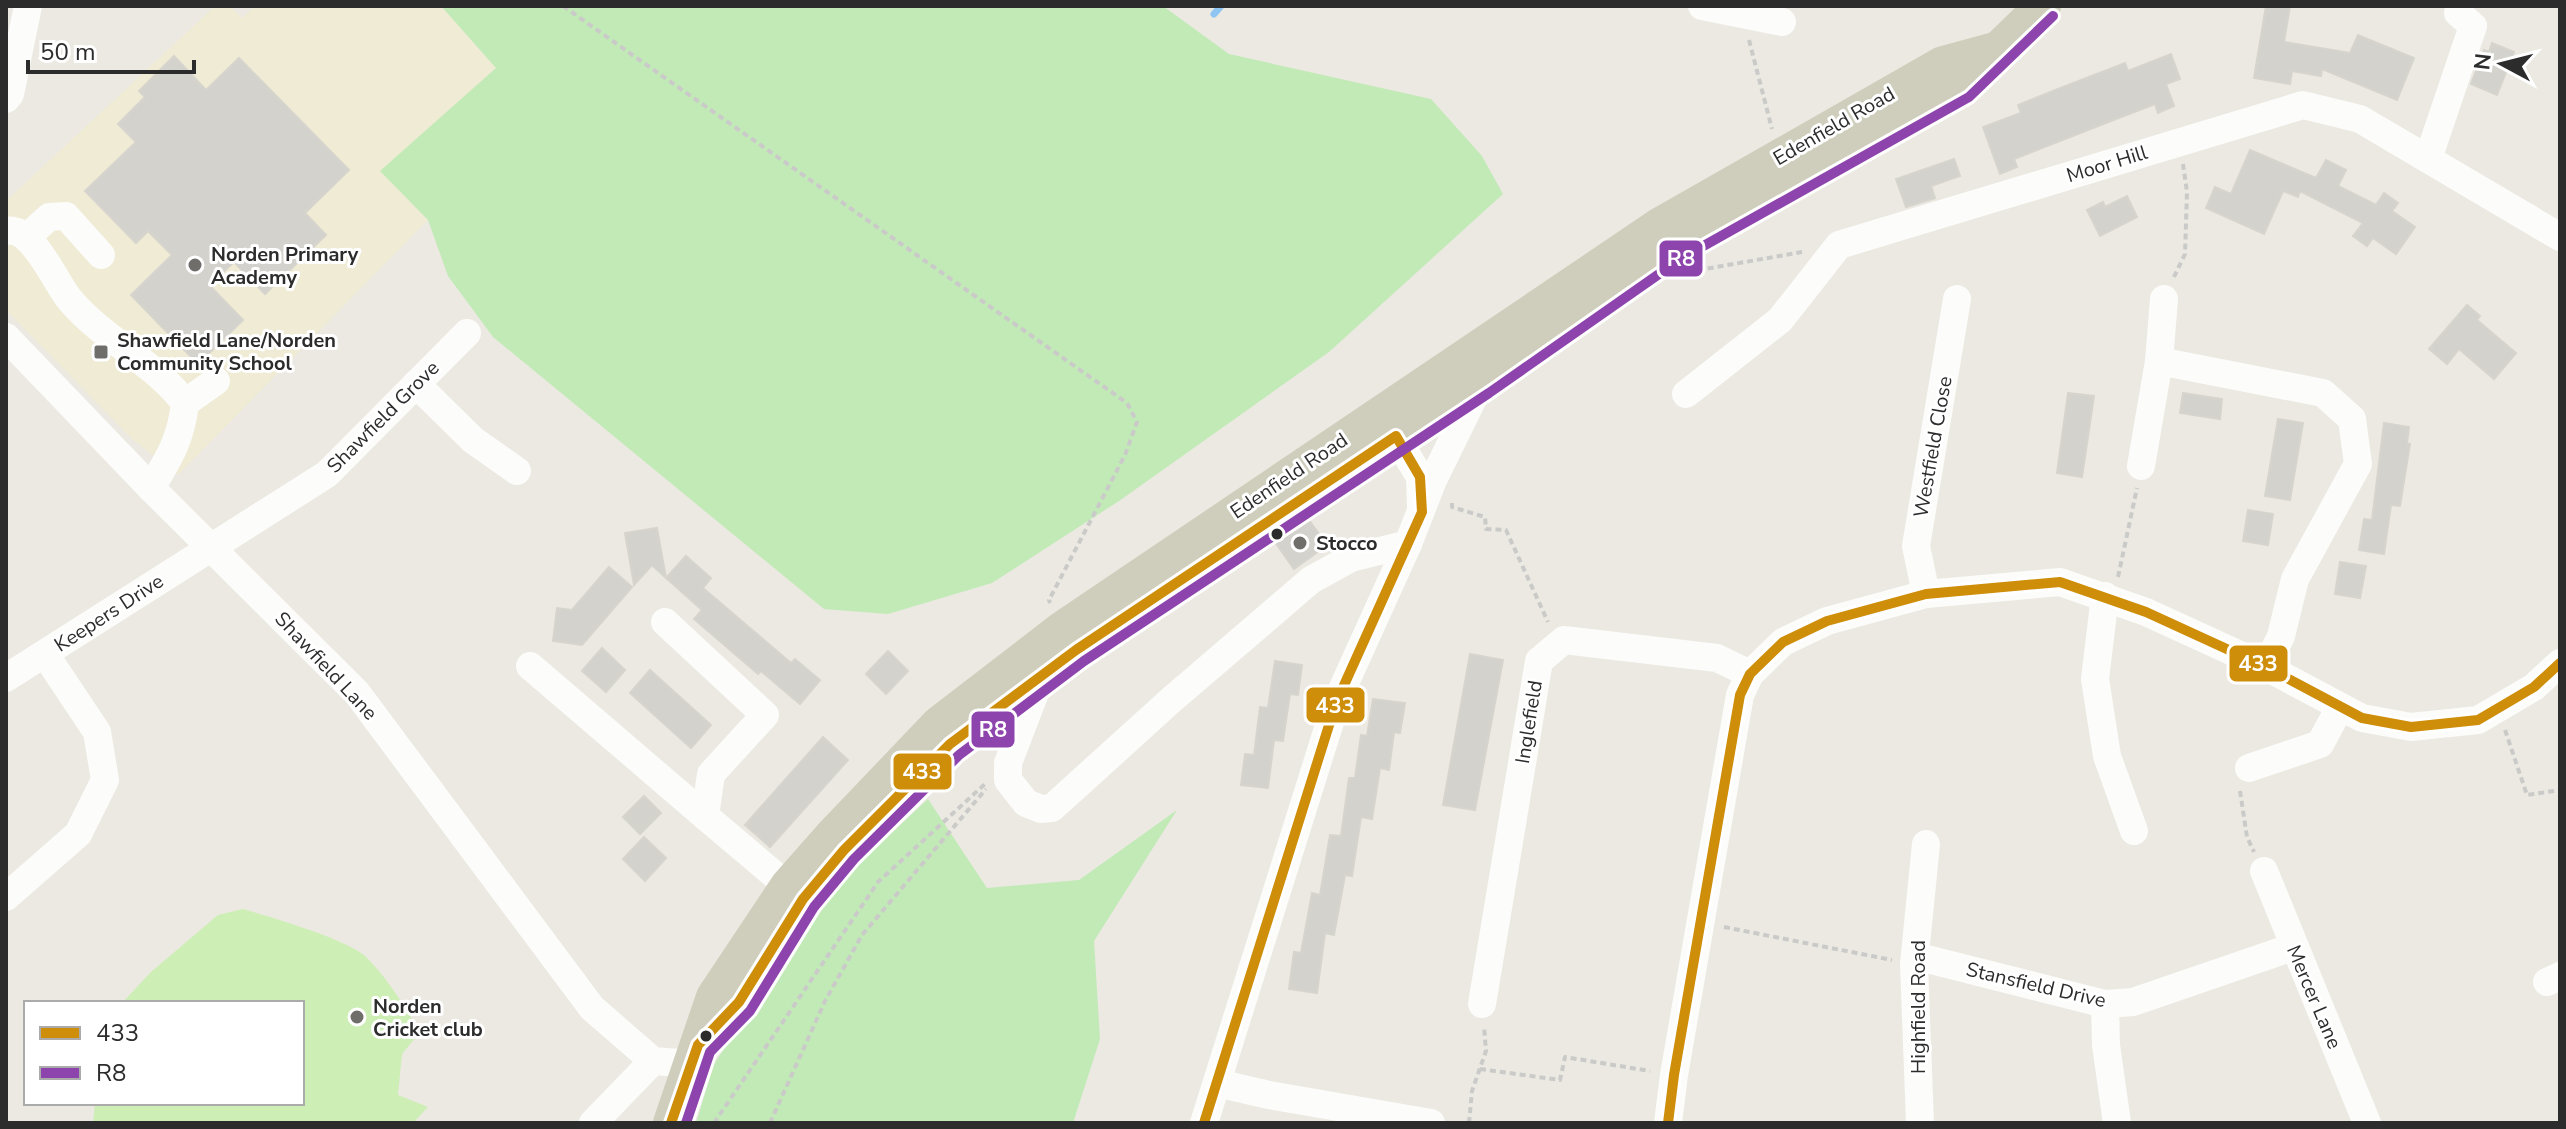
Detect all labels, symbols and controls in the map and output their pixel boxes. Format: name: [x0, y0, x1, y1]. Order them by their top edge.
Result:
scale bar: [28, 24, 194, 74]
north arrow: [2462, 24, 2542, 104]
text: 50 m: [40, 36, 96, 68]
text: N: [2467, 52, 2499, 72]
street label: Edenfield Road: [1768, 80, 1900, 172]
street label: Moor Hill: [2063, 139, 2151, 189]
line badge: R8: [1658, 239, 1704, 278]
place label: Norden Primary Academy: [211, 241, 359, 291]
text: R8: [1667, 244, 1695, 274]
marker: Norden Primary Academy: [186, 256, 204, 274]
place label: Shawfield Lane/Norden Community School: [117, 327, 336, 377]
marker: Shawfield Lane/Norden Community School: [92, 343, 110, 361]
street label: Shawfield Grove: [321, 355, 445, 479]
street label: Westfield Close: [1907, 374, 1959, 520]
street label: Edenfield Road: [1225, 427, 1353, 525]
unlabelled marker: [1269, 526, 1285, 542]
place label: Stocco: [1316, 530, 1378, 557]
marker: Stocco: [1291, 534, 1309, 552]
street label: Keepers Drive: [49, 568, 169, 658]
street label: Shawfield Lane: [269, 606, 383, 726]
line badge: 433: [2228, 644, 2289, 683]
text: 433: [2238, 649, 2278, 679]
street label: Inglefield: [1509, 678, 1549, 766]
line badge: 433: [1305, 686, 1366, 724]
text: 433: [1315, 691, 1355, 721]
line badge: R8: [970, 710, 1016, 749]
text: R8: [979, 715, 1007, 745]
line badge: 433: [892, 752, 953, 791]
text: 433: [902, 757, 942, 787]
street label: Highfield Road: [1905, 940, 1932, 1074]
street label: Mercer Lane: [2280, 941, 2348, 1053]
street label: Stansfield Drive: [1963, 956, 2109, 1014]
place label: Norden Cricket club: [373, 993, 483, 1043]
legend: [24, 1001, 304, 1105]
marker: Norden Cricket club: [348, 1008, 366, 1026]
text: 433: [96, 1017, 139, 1049]
unlabelled marker: [698, 1028, 714, 1044]
text: R8: [96, 1057, 126, 1089]

